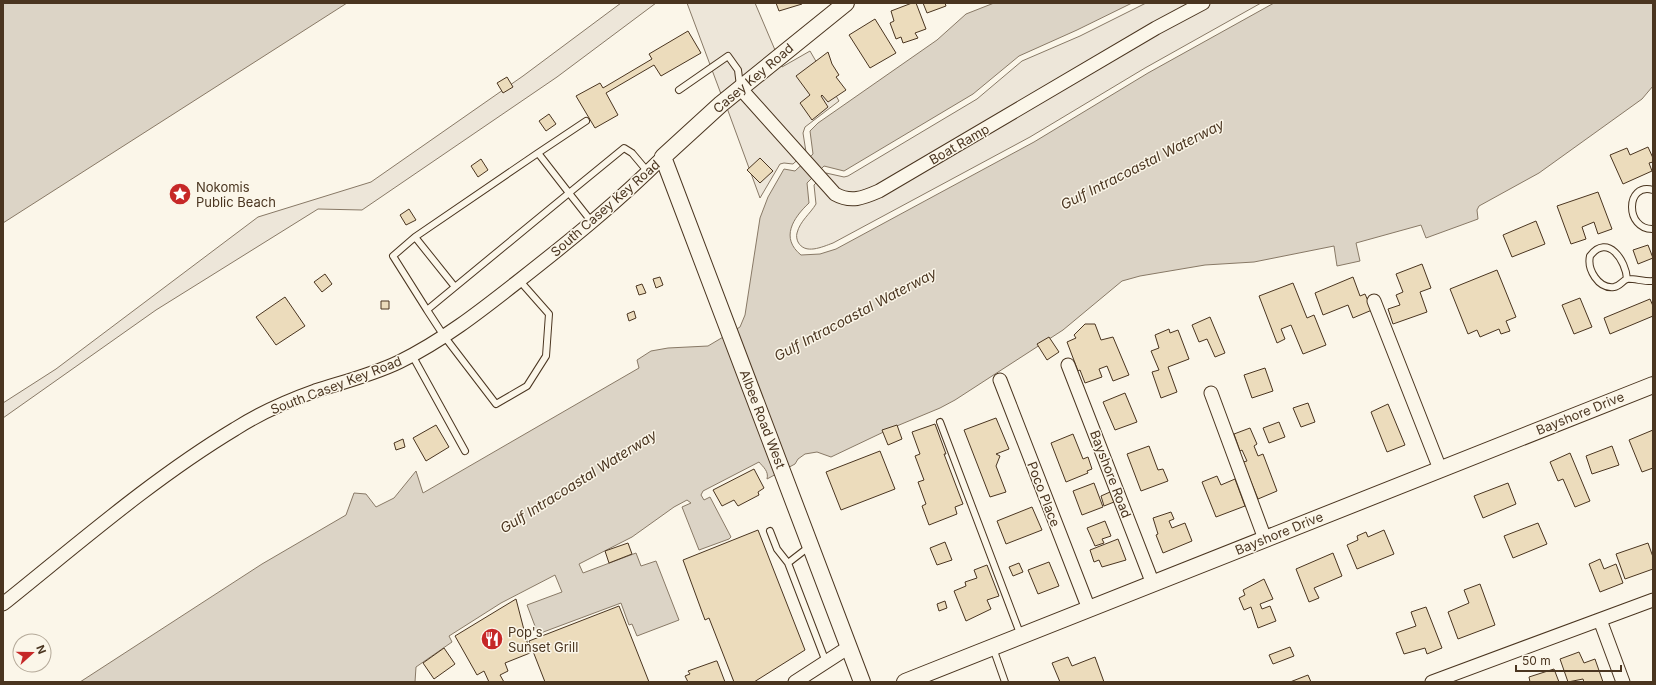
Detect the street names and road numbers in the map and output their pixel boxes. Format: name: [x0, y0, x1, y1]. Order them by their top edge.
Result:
street label: Casey Key Road: [710, 40, 796, 116]
street label: Boat Ramp: [926, 120, 992, 168]
street label: South Casey Key Road: [547, 156, 663, 260]
street label: South Casey Key Road: [268, 353, 404, 417]
street label: Albee Road West: [737, 367, 789, 471]
street label: Bayshore Drive: [1534, 388, 1626, 438]
street label: Bayshore Road: [1087, 428, 1135, 520]
street label: Poco Place: [1024, 459, 1064, 529]
street label: Bayshore Drive: [1233, 508, 1325, 558]

